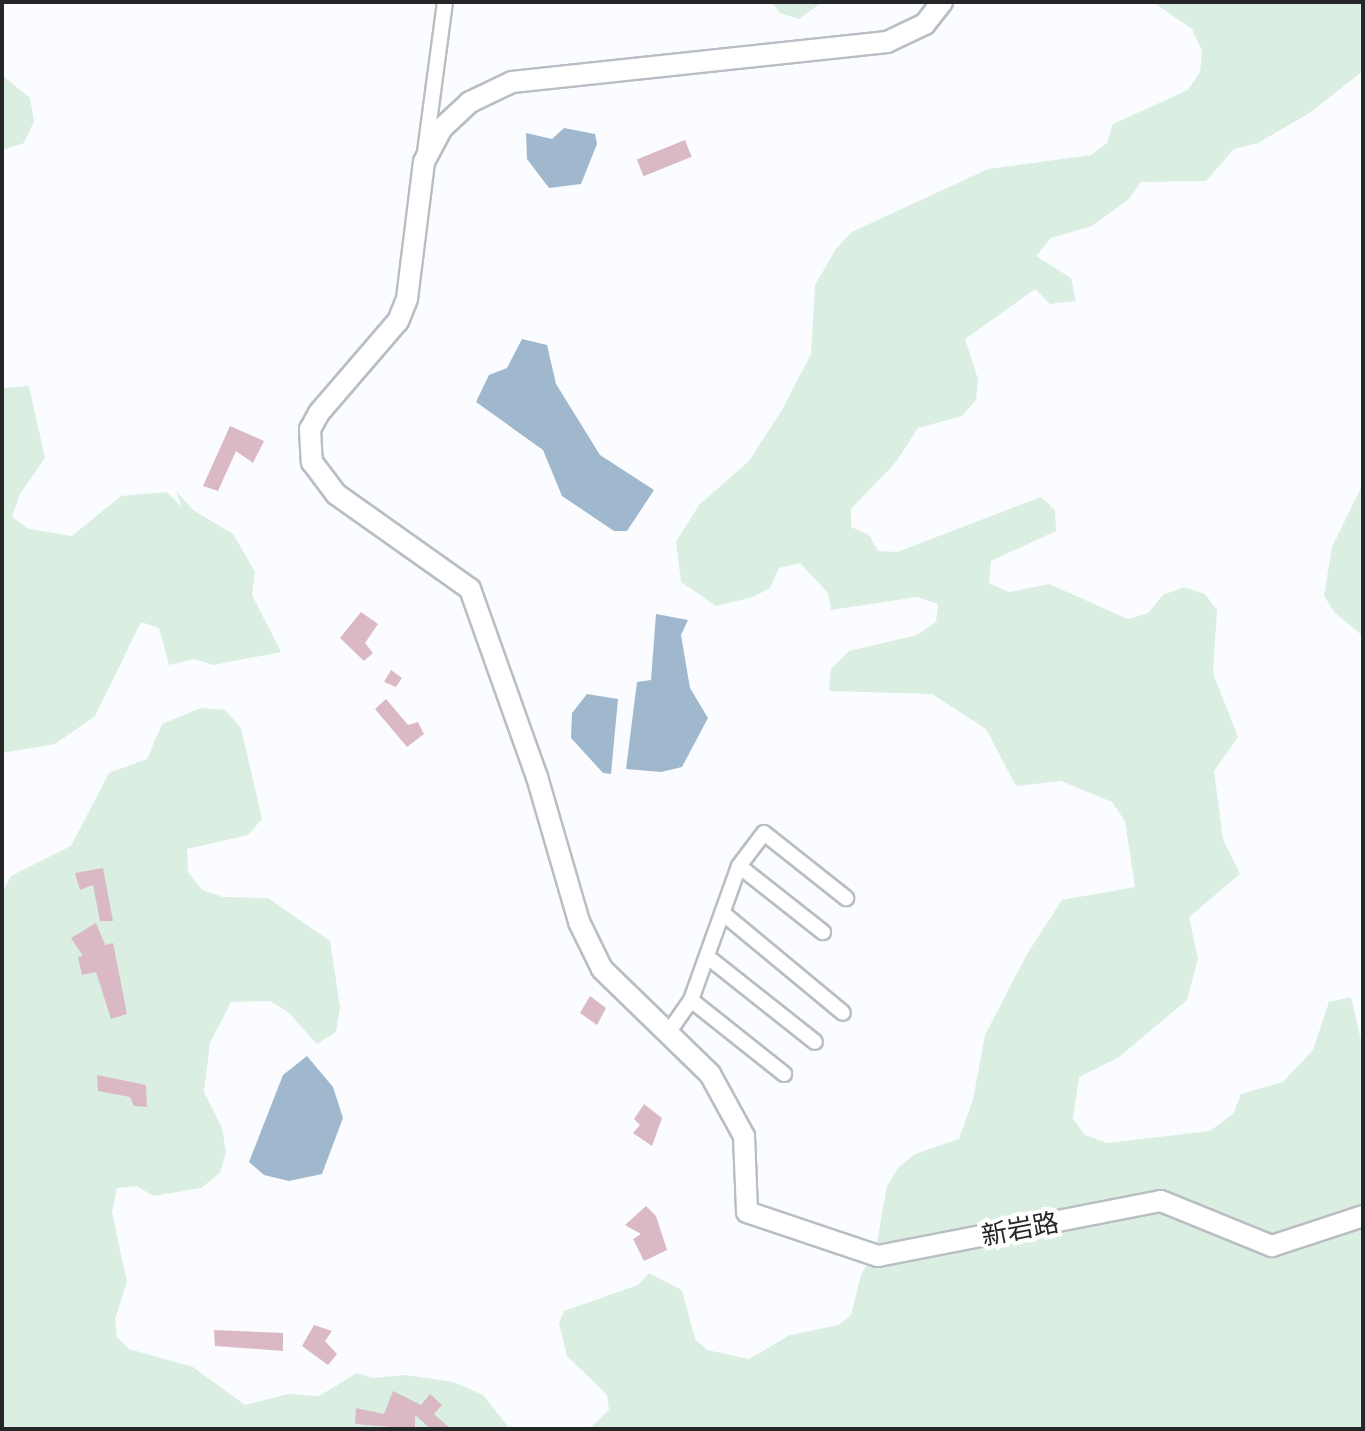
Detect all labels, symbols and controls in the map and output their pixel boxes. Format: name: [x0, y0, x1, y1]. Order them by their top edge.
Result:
street label: 新岩路: [979, 1206, 1061, 1252]

